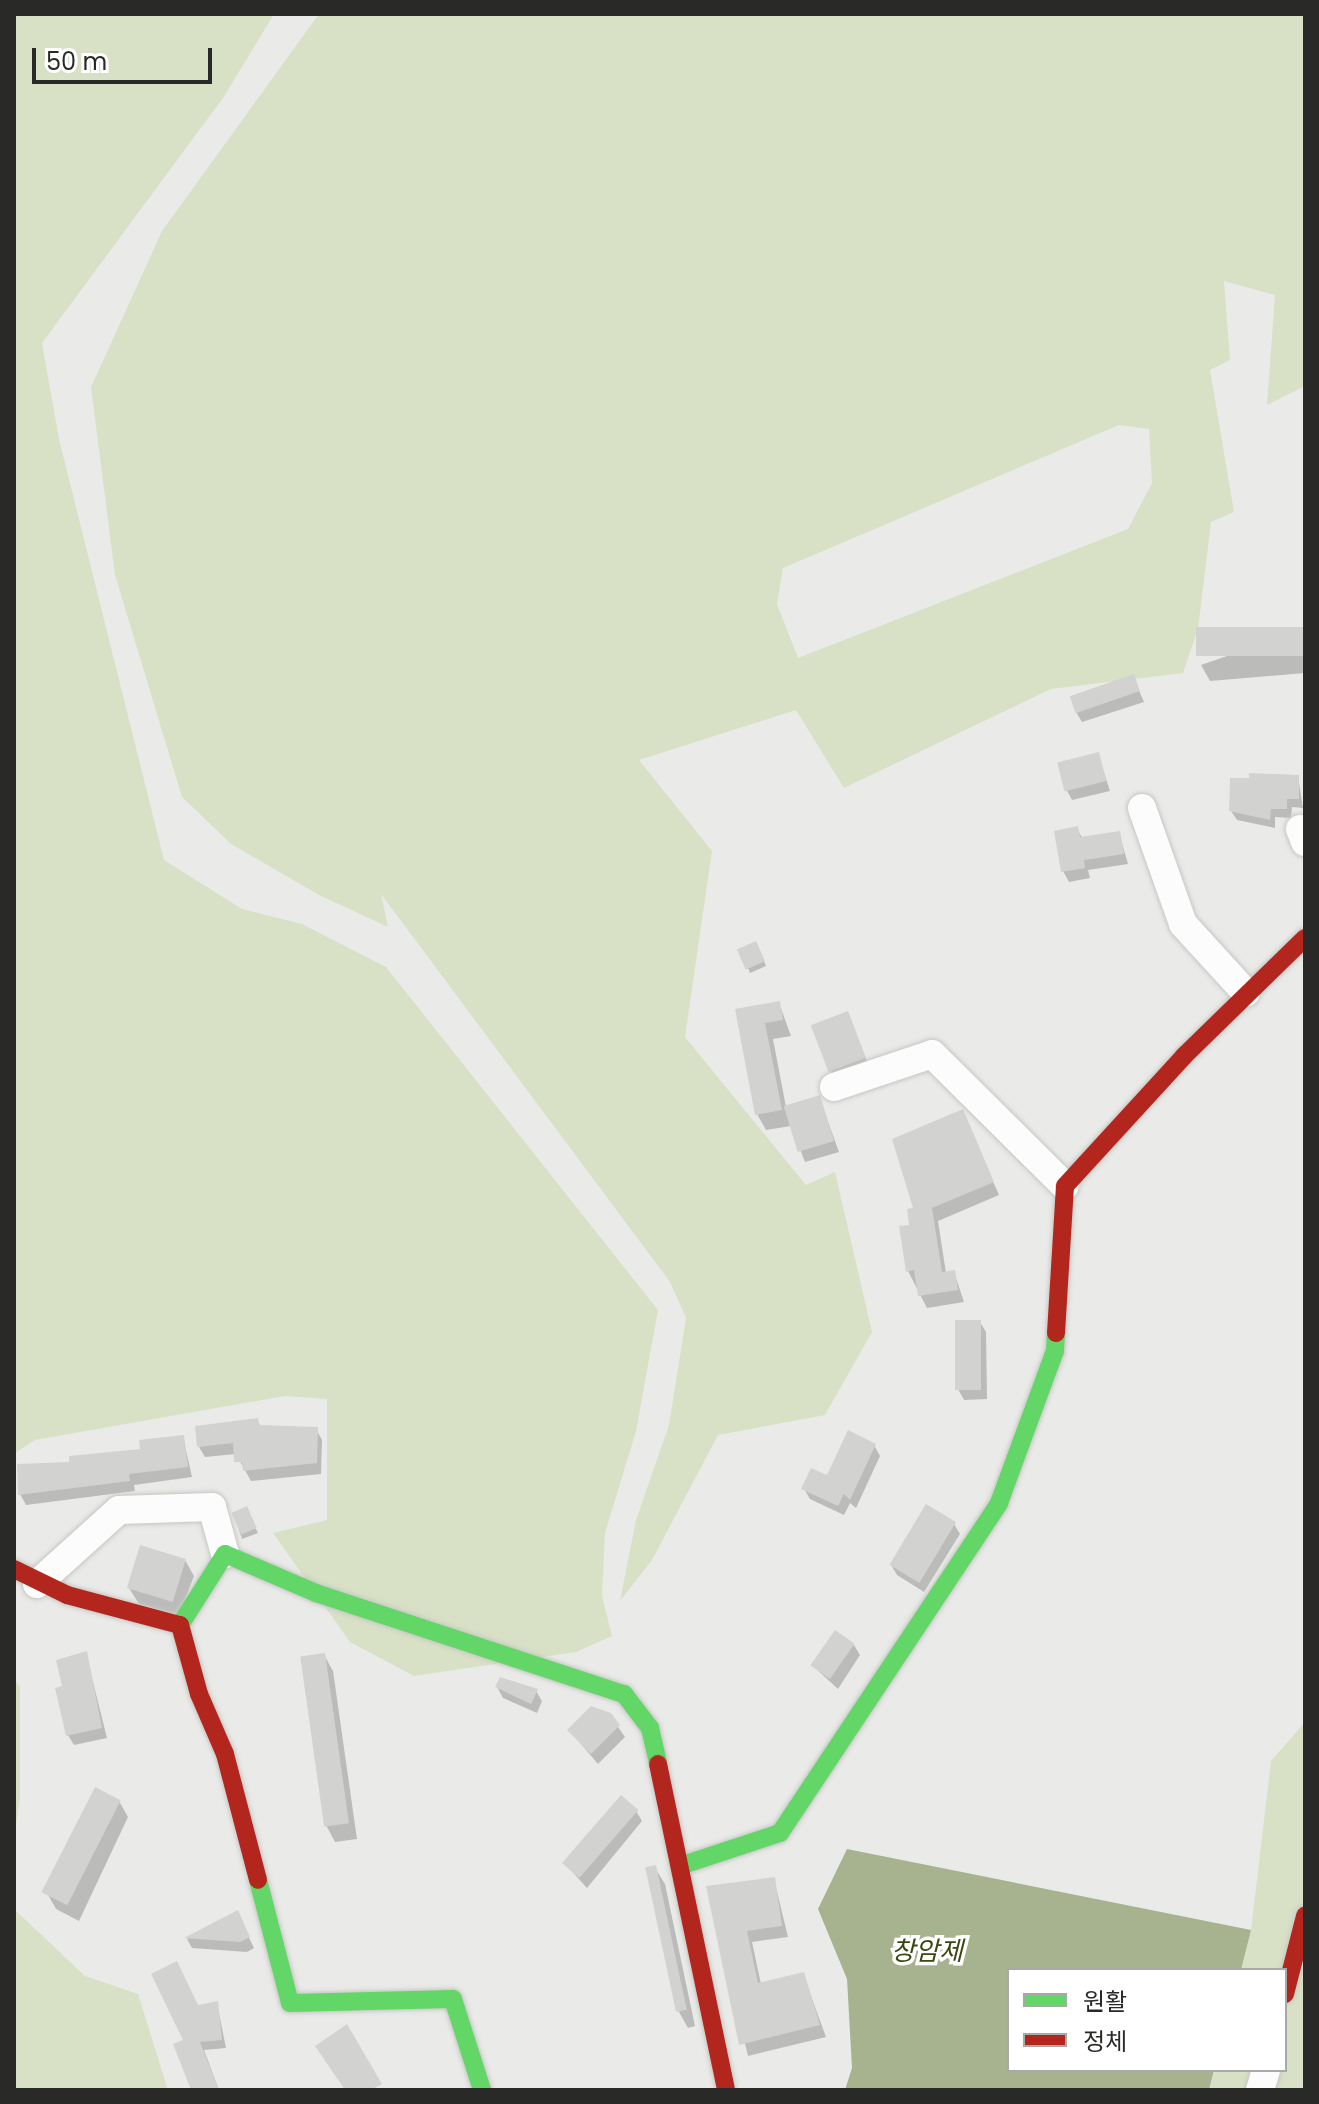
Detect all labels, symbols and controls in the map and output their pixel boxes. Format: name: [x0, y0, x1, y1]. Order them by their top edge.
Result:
scale bar: [36, 32, 216, 82]
text: 50 m: [46, 45, 107, 78]
water label: 창암제: [891, 1936, 963, 1968]
legend: [1007, 1968, 1287, 2072]
text: 원활: [1083, 1985, 1127, 2018]
text: 정체: [1083, 2025, 1127, 2058]

